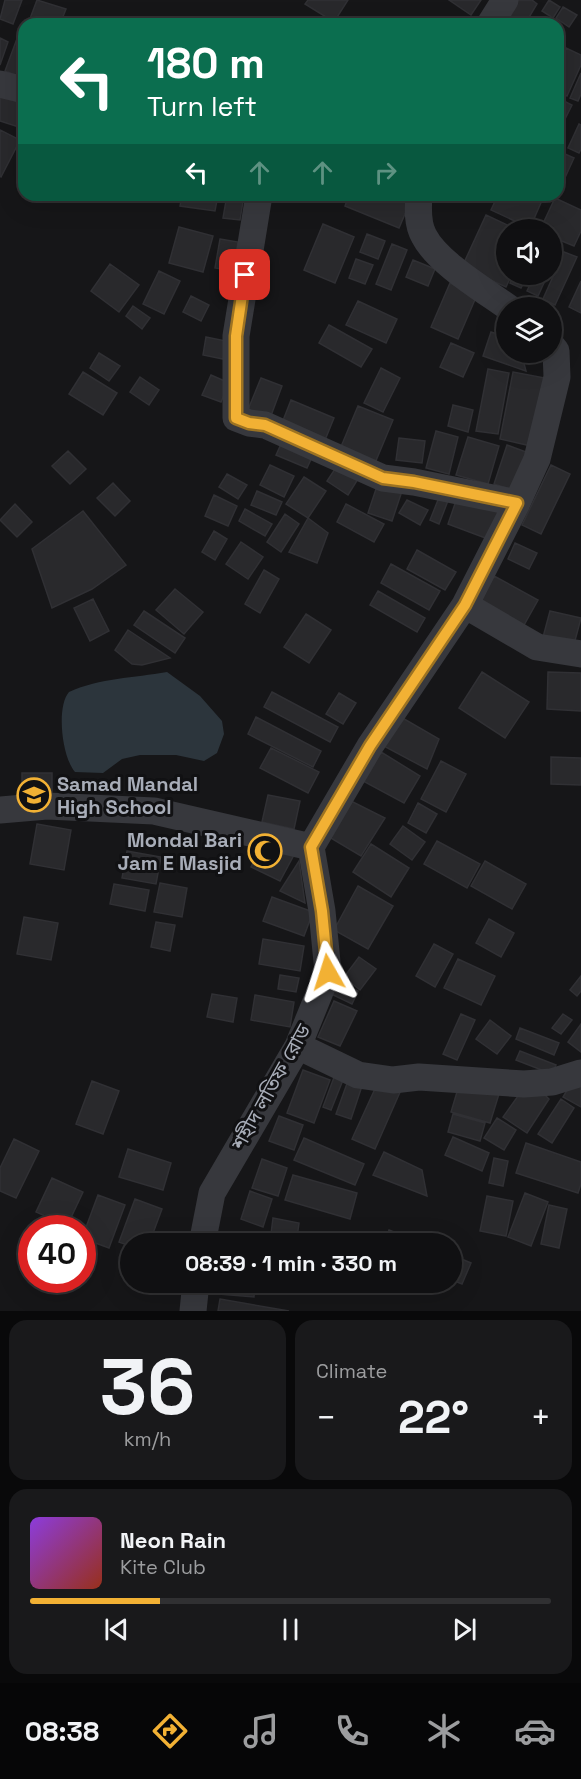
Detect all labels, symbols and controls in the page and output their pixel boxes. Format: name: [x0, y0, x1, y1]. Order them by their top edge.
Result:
text: 180 m: [147, 37, 265, 90]
icon: left: [48, 42, 126, 120]
text: Turn left: [147, 89, 257, 124]
icon: left: [180, 156, 213, 189]
icon: ahead: [243, 156, 276, 189]
icon: ahead: [306, 156, 339, 189]
icon: right: [369, 156, 402, 189]
map controls: [496, 219, 562, 363]
button: sound: [496, 219, 562, 285]
pin: [219, 249, 270, 300]
icon: arrive: [228, 258, 261, 291]
button: layers: [496, 297, 562, 363]
place label: Samad Mandal High School: [57, 771, 198, 820]
school or university icon: Samad Mandal High School: [16, 777, 52, 813]
place label: Mondal Bari Jam E Masjid: [118, 827, 242, 876]
mosque icon: Mondal Bari Jam E Masjid: [247, 833, 283, 869]
position arrow: [296, 940, 360, 1004]
street label: শহীদ লতিফ রোড: [225, 1019, 317, 1156]
speed limit sign: 40: [18, 1215, 96, 1293]
text: 08:39 · 1 min · 330 m: [185, 1249, 397, 1277]
text: 36: [100, 1337, 195, 1437]
text: Climate: [316, 1358, 387, 1384]
text: 22°: [398, 1389, 469, 1446]
text: −: [316, 1397, 336, 1439]
text: +: [531, 1397, 551, 1439]
text: km/h: [124, 1426, 171, 1452]
text: Neon Rain: [120, 1526, 226, 1554]
text: Kite Club: [120, 1554, 206, 1580]
icon: previous: [100, 1613, 133, 1646]
icon: pause: [274, 1613, 307, 1646]
icon: next: [448, 1613, 481, 1646]
icon: directions: [149, 1710, 191, 1752]
icon: music: [240, 1710, 282, 1752]
icon: phone: [331, 1710, 373, 1752]
icon: climate: [423, 1710, 465, 1752]
icon: car: [514, 1710, 556, 1752]
text: 08:38: [25, 1714, 99, 1749]

